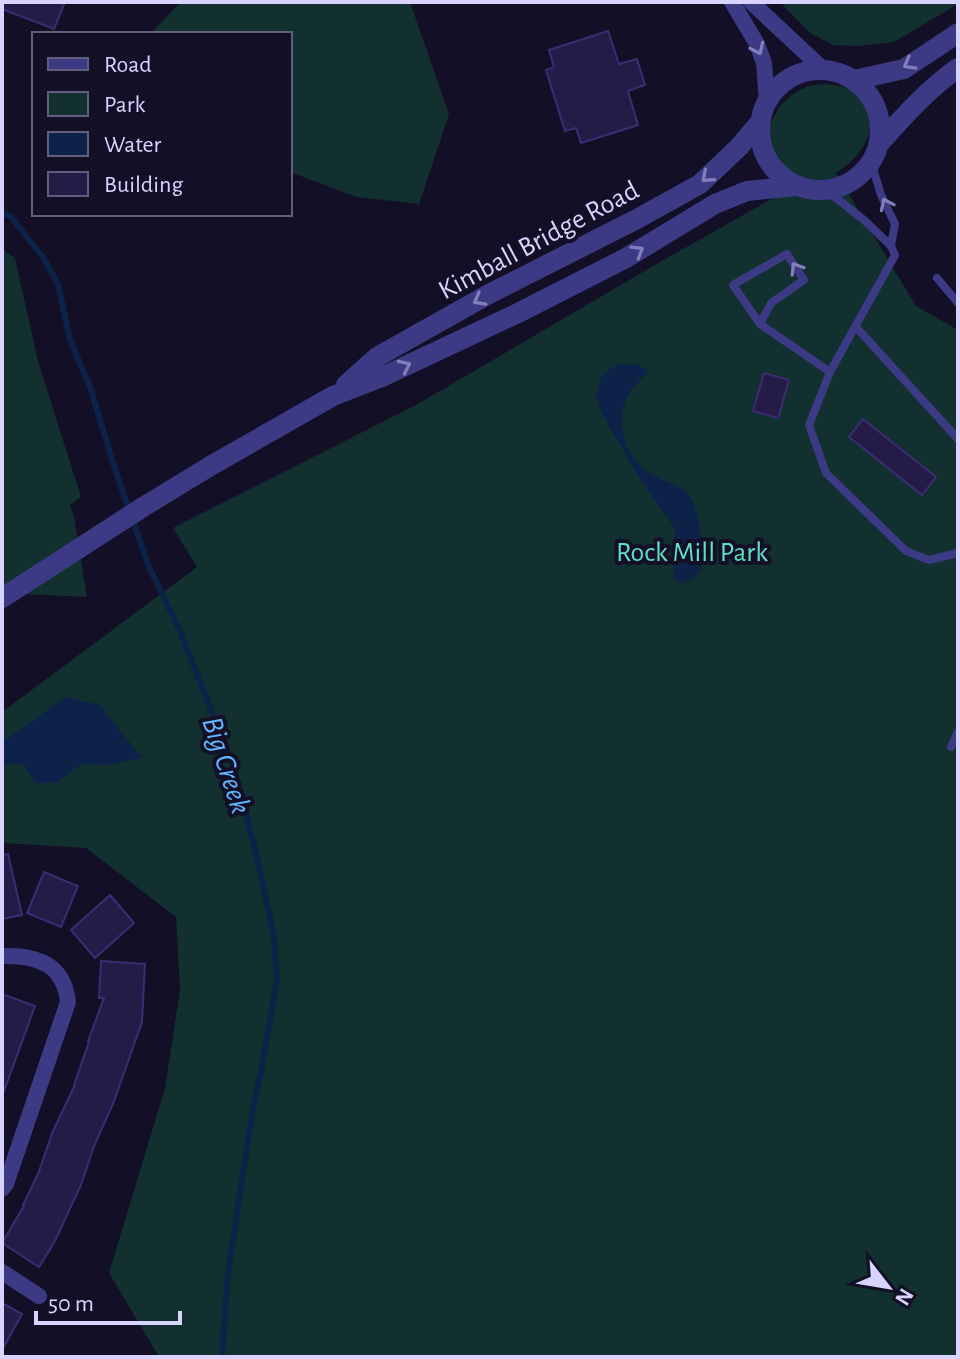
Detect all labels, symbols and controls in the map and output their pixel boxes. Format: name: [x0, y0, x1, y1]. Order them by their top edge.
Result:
legend: [32, 32, 292, 216]
one-way arrow: [748, 41, 764, 55]
text: Road: [104, 53, 152, 77]
one-way arrow: [903, 54, 918, 70]
text: Park: [104, 93, 145, 117]
text: Water: [104, 133, 162, 157]
one-way arrow: [701, 167, 716, 181]
text: Building: [104, 173, 183, 197]
street label: Kimball Bridge Road: [434, 176, 644, 305]
one-way arrow: [879, 197, 895, 212]
one-way arrow: [629, 245, 644, 261]
one-way arrow: [791, 263, 806, 277]
one-way arrow: [473, 290, 487, 306]
one-way arrow: [397, 360, 411, 376]
park label: Rock Mill Park: [616, 539, 768, 567]
water label: Big Creek: [196, 713, 256, 818]
north arrow: [848, 1247, 928, 1327]
scale bar: [36, 1275, 180, 1325]
text: N: [891, 1285, 918, 1309]
text: 50 m: [48, 1292, 94, 1316]

